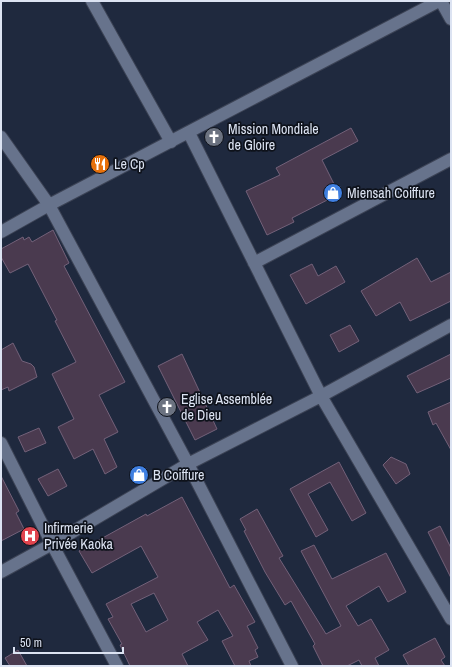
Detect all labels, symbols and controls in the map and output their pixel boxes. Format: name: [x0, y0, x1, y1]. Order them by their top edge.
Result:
place label: Mission Mondiale de Gloire: [228, 120, 319, 154]
church icon: Mission Mondiale de Gloire: [203, 126, 225, 148]
restaurant icon: Le Cp: [89, 153, 111, 175]
place label: Le Cp: [114, 155, 145, 173]
shop icon: Miensah Coiffure: [322, 182, 344, 204]
place label: Miensah Coiffure: [347, 184, 435, 202]
place label: Eglise Assemblée de Dieu: [181, 390, 272, 424]
church icon: Eglise Assemblée de Dieu: [156, 396, 178, 418]
shop icon: B Coiffure: [128, 464, 150, 486]
place label: B Coiffure: [153, 466, 205, 484]
place label: Infirmerie Privée Kaoka: [44, 519, 114, 553]
hospital icon: Infirmerie Privée Kaoka: [19, 525, 41, 547]
scale bar: [14, 629, 123, 655]
text: 50 m: [20, 635, 42, 651]

